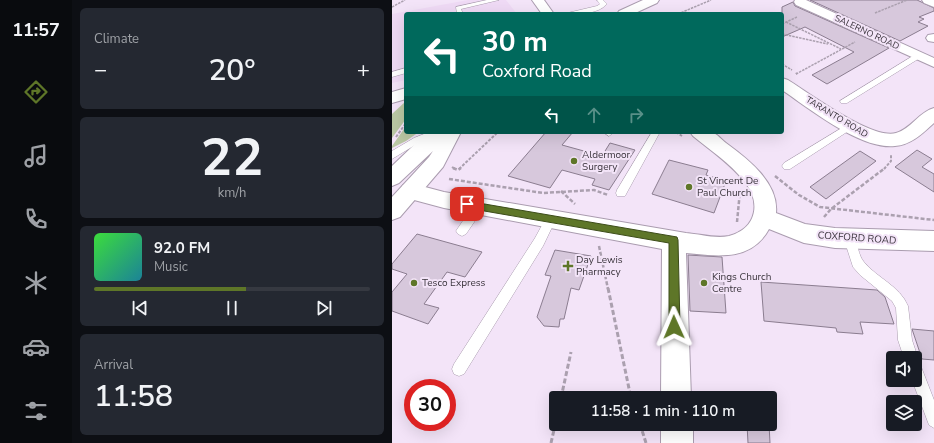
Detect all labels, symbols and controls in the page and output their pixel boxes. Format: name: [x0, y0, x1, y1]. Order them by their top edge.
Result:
street label: SALERNO ROAD: [833, 12, 902, 52]
text: 11:57: [12, 18, 60, 42]
text: 30 m: [482, 23, 548, 61]
icon: left: [416, 28, 468, 80]
text: Climate: [94, 30, 139, 48]
text: 20°: [208, 50, 256, 91]
text: −: [94, 55, 107, 85]
text: +: [357, 55, 370, 85]
text: Coxford Road: [482, 59, 592, 83]
icon: directions: [22, 78, 50, 106]
street label: TARANTO ROAD: [804, 94, 871, 141]
icon: left: [541, 104, 563, 126]
icon: ahead: [583, 104, 605, 126]
icon: right: [625, 104, 647, 126]
text: 22: [201, 122, 263, 193]
icon: music: [22, 142, 50, 170]
place label: Aldermoor Surgery: [582, 148, 631, 174]
marker: Aldermoor Surgery: [569, 156, 579, 166]
place label: St Vincent De Paul Church: [697, 174, 758, 200]
marker: St Vincent De Paul Church: [684, 182, 694, 192]
text: km/h: [218, 184, 246, 202]
pin: [450, 187, 484, 221]
icon: arrive: [456, 193, 478, 215]
icon: phone: [22, 205, 50, 233]
street label: COXFORD ROAD: [817, 228, 897, 248]
text: 92.0 FM: [154, 238, 210, 258]
place label: Day Lewis Pharmacy: [576, 253, 623, 279]
text: Music: [154, 258, 188, 276]
marker: Day Lewis Pharmacy: [563, 261, 573, 271]
icon: climate: [22, 269, 50, 297]
place label: Kings Church Centre: [712, 270, 771, 296]
place label: Tesco Express: [422, 276, 486, 290]
marker: Tesco Express: [409, 278, 419, 288]
marker: Kings Church Centre: [699, 278, 709, 288]
icon: previous: [129, 297, 151, 319]
icon: pause: [221, 297, 243, 319]
icon: next: [313, 297, 335, 319]
position arrow: [653, 306, 695, 348]
icon: car: [22, 333, 50, 361]
map controls: [886, 351, 922, 431]
button: sound: [886, 351, 922, 387]
text: Arrival: [94, 356, 133, 374]
text: 11:58: [94, 376, 173, 417]
speed limit sign: 30: [404, 379, 456, 431]
button: layers: [886, 395, 922, 431]
icon: filters: [22, 397, 50, 425]
text: 11:58 · 1 min · 110 m: [591, 401, 735, 421]

